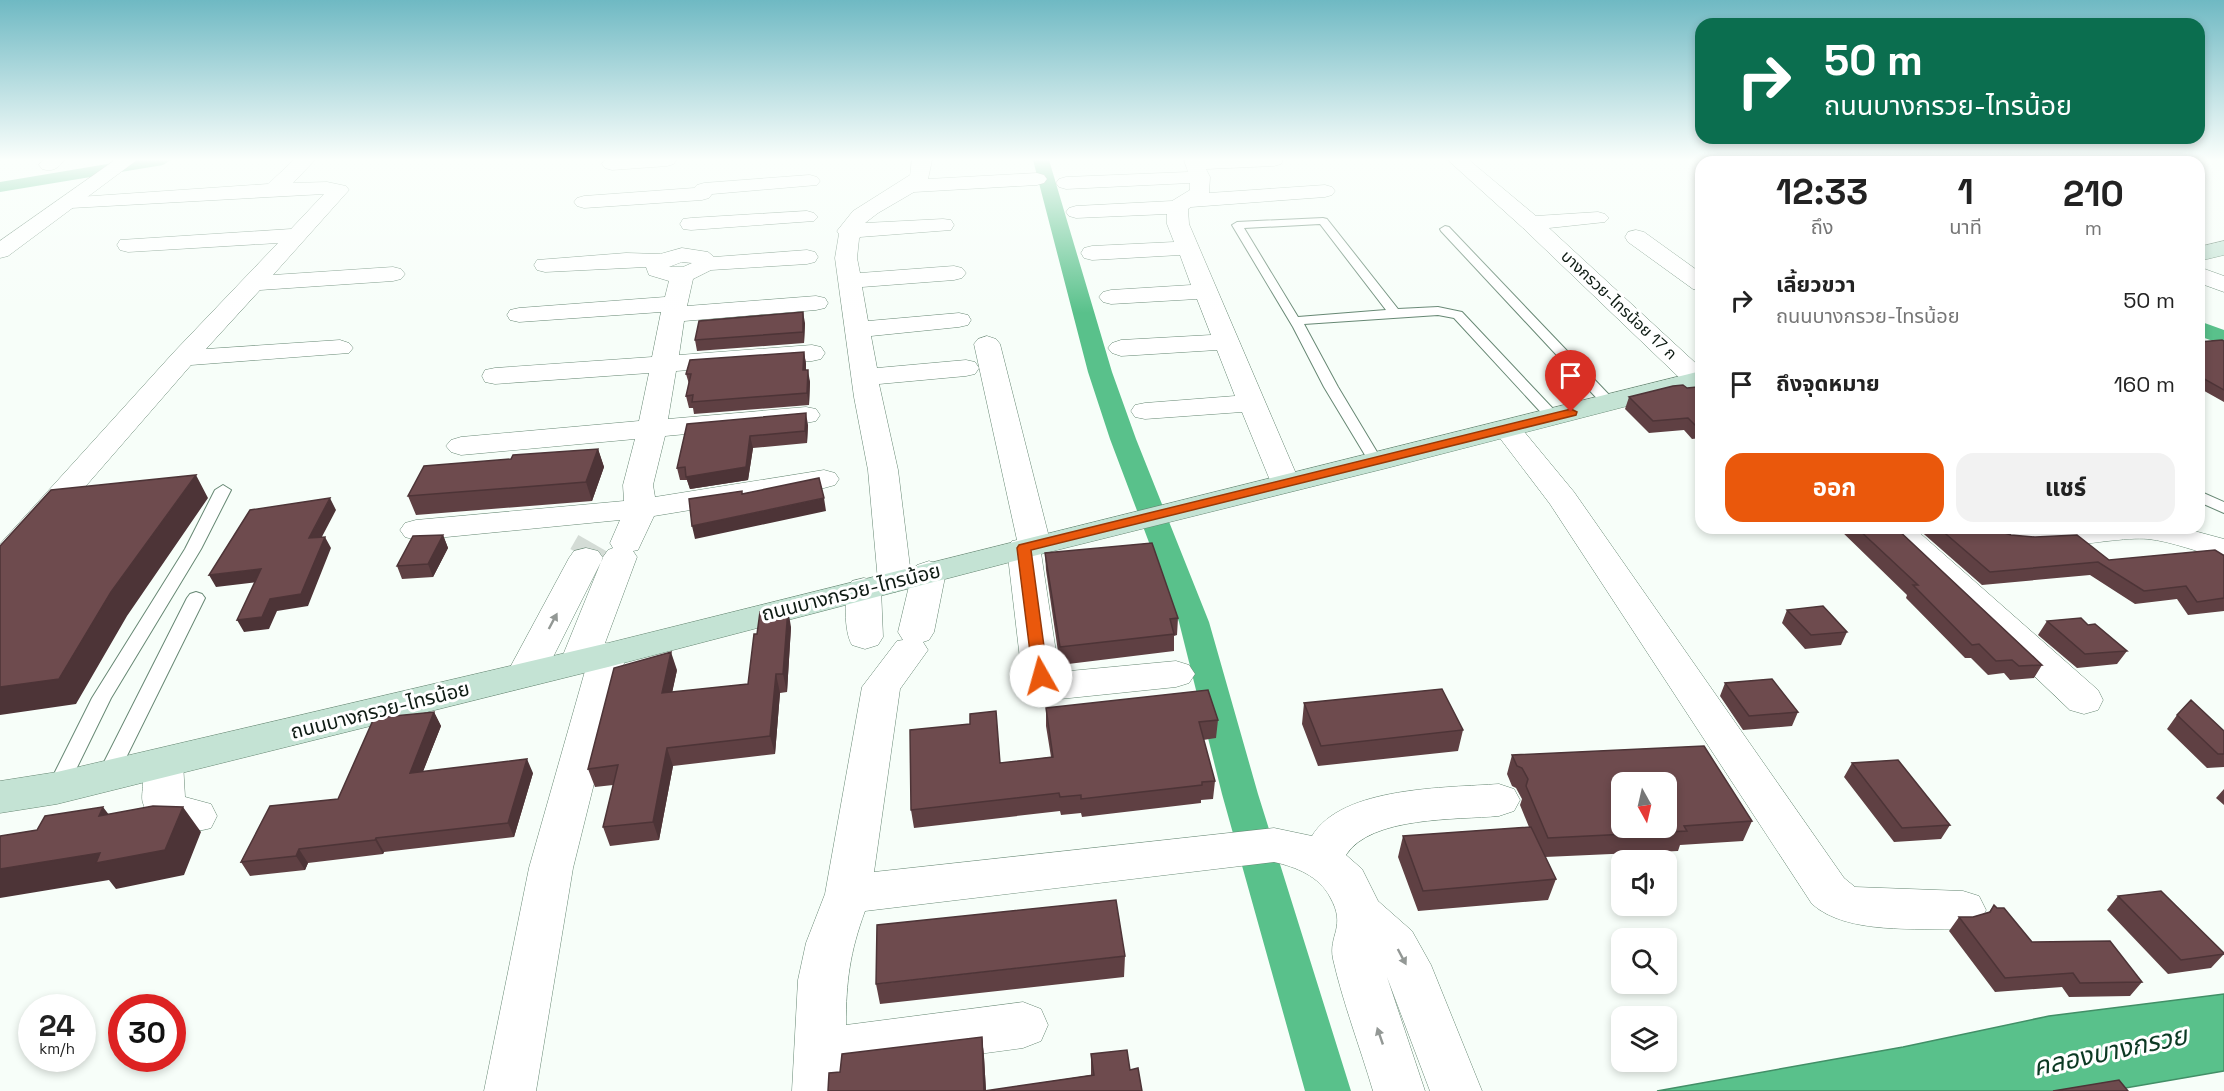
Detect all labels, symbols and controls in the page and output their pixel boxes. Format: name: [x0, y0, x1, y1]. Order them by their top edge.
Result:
text: 50 m: [1824, 34, 1923, 87]
icon: right: [1725, 42, 1803, 120]
text: ถนนบางกรวย-ไทรน้อย: [1824, 88, 2072, 123]
text: 12:33: [1776, 169, 1868, 215]
text: 1: [1957, 169, 1974, 215]
text: 210: [2063, 171, 2124, 217]
text: ถึง: [1811, 214, 1834, 240]
text: นาที: [1949, 214, 1982, 240]
text: m: [2085, 215, 2102, 241]
street label: บางกรวย-ไทรน้อย 17 ก: [1557, 246, 1681, 364]
text: เลี้ยวขวา: [1776, 270, 1856, 298]
icon: right: [1725, 284, 1758, 317]
text: 50 m: [2123, 286, 2175, 314]
text: ถนนบางกรวย-ไทรน้อย: [1776, 303, 1960, 329]
pin: [1545, 350, 1596, 412]
icon: arrive: [1554, 359, 1587, 392]
icon: arrive: [1725, 368, 1758, 401]
text: ถึงจุดหมาย: [1776, 369, 1880, 397]
text: 160 m: [2114, 370, 2175, 398]
button: ออก: [1725, 453, 1944, 522]
button: แชร์: [1956, 453, 2175, 522]
street label: ถนนบางกรวย-ไทรน้อย: [759, 557, 943, 627]
one-way arrow: [549, 613, 558, 630]
position arrow: [1009, 644, 1073, 708]
street label: ถนนบางกรวย-ไทรน้อย: [288, 675, 472, 745]
north arrow: [1611, 772, 1677, 838]
map controls: [1611, 772, 1677, 1072]
button: sound: [1611, 850, 1677, 916]
button: search: [1611, 928, 1677, 994]
one-way arrow: [1397, 949, 1406, 966]
speed limit sign: 30: [108, 994, 186, 1072]
text: 24: [39, 1006, 75, 1045]
button: layers: [1611, 1006, 1677, 1072]
water label: คลองบางกรวย: [2030, 1018, 2192, 1084]
one-way arrow: [1375, 1027, 1385, 1045]
text: km/h: [39, 1039, 75, 1058]

